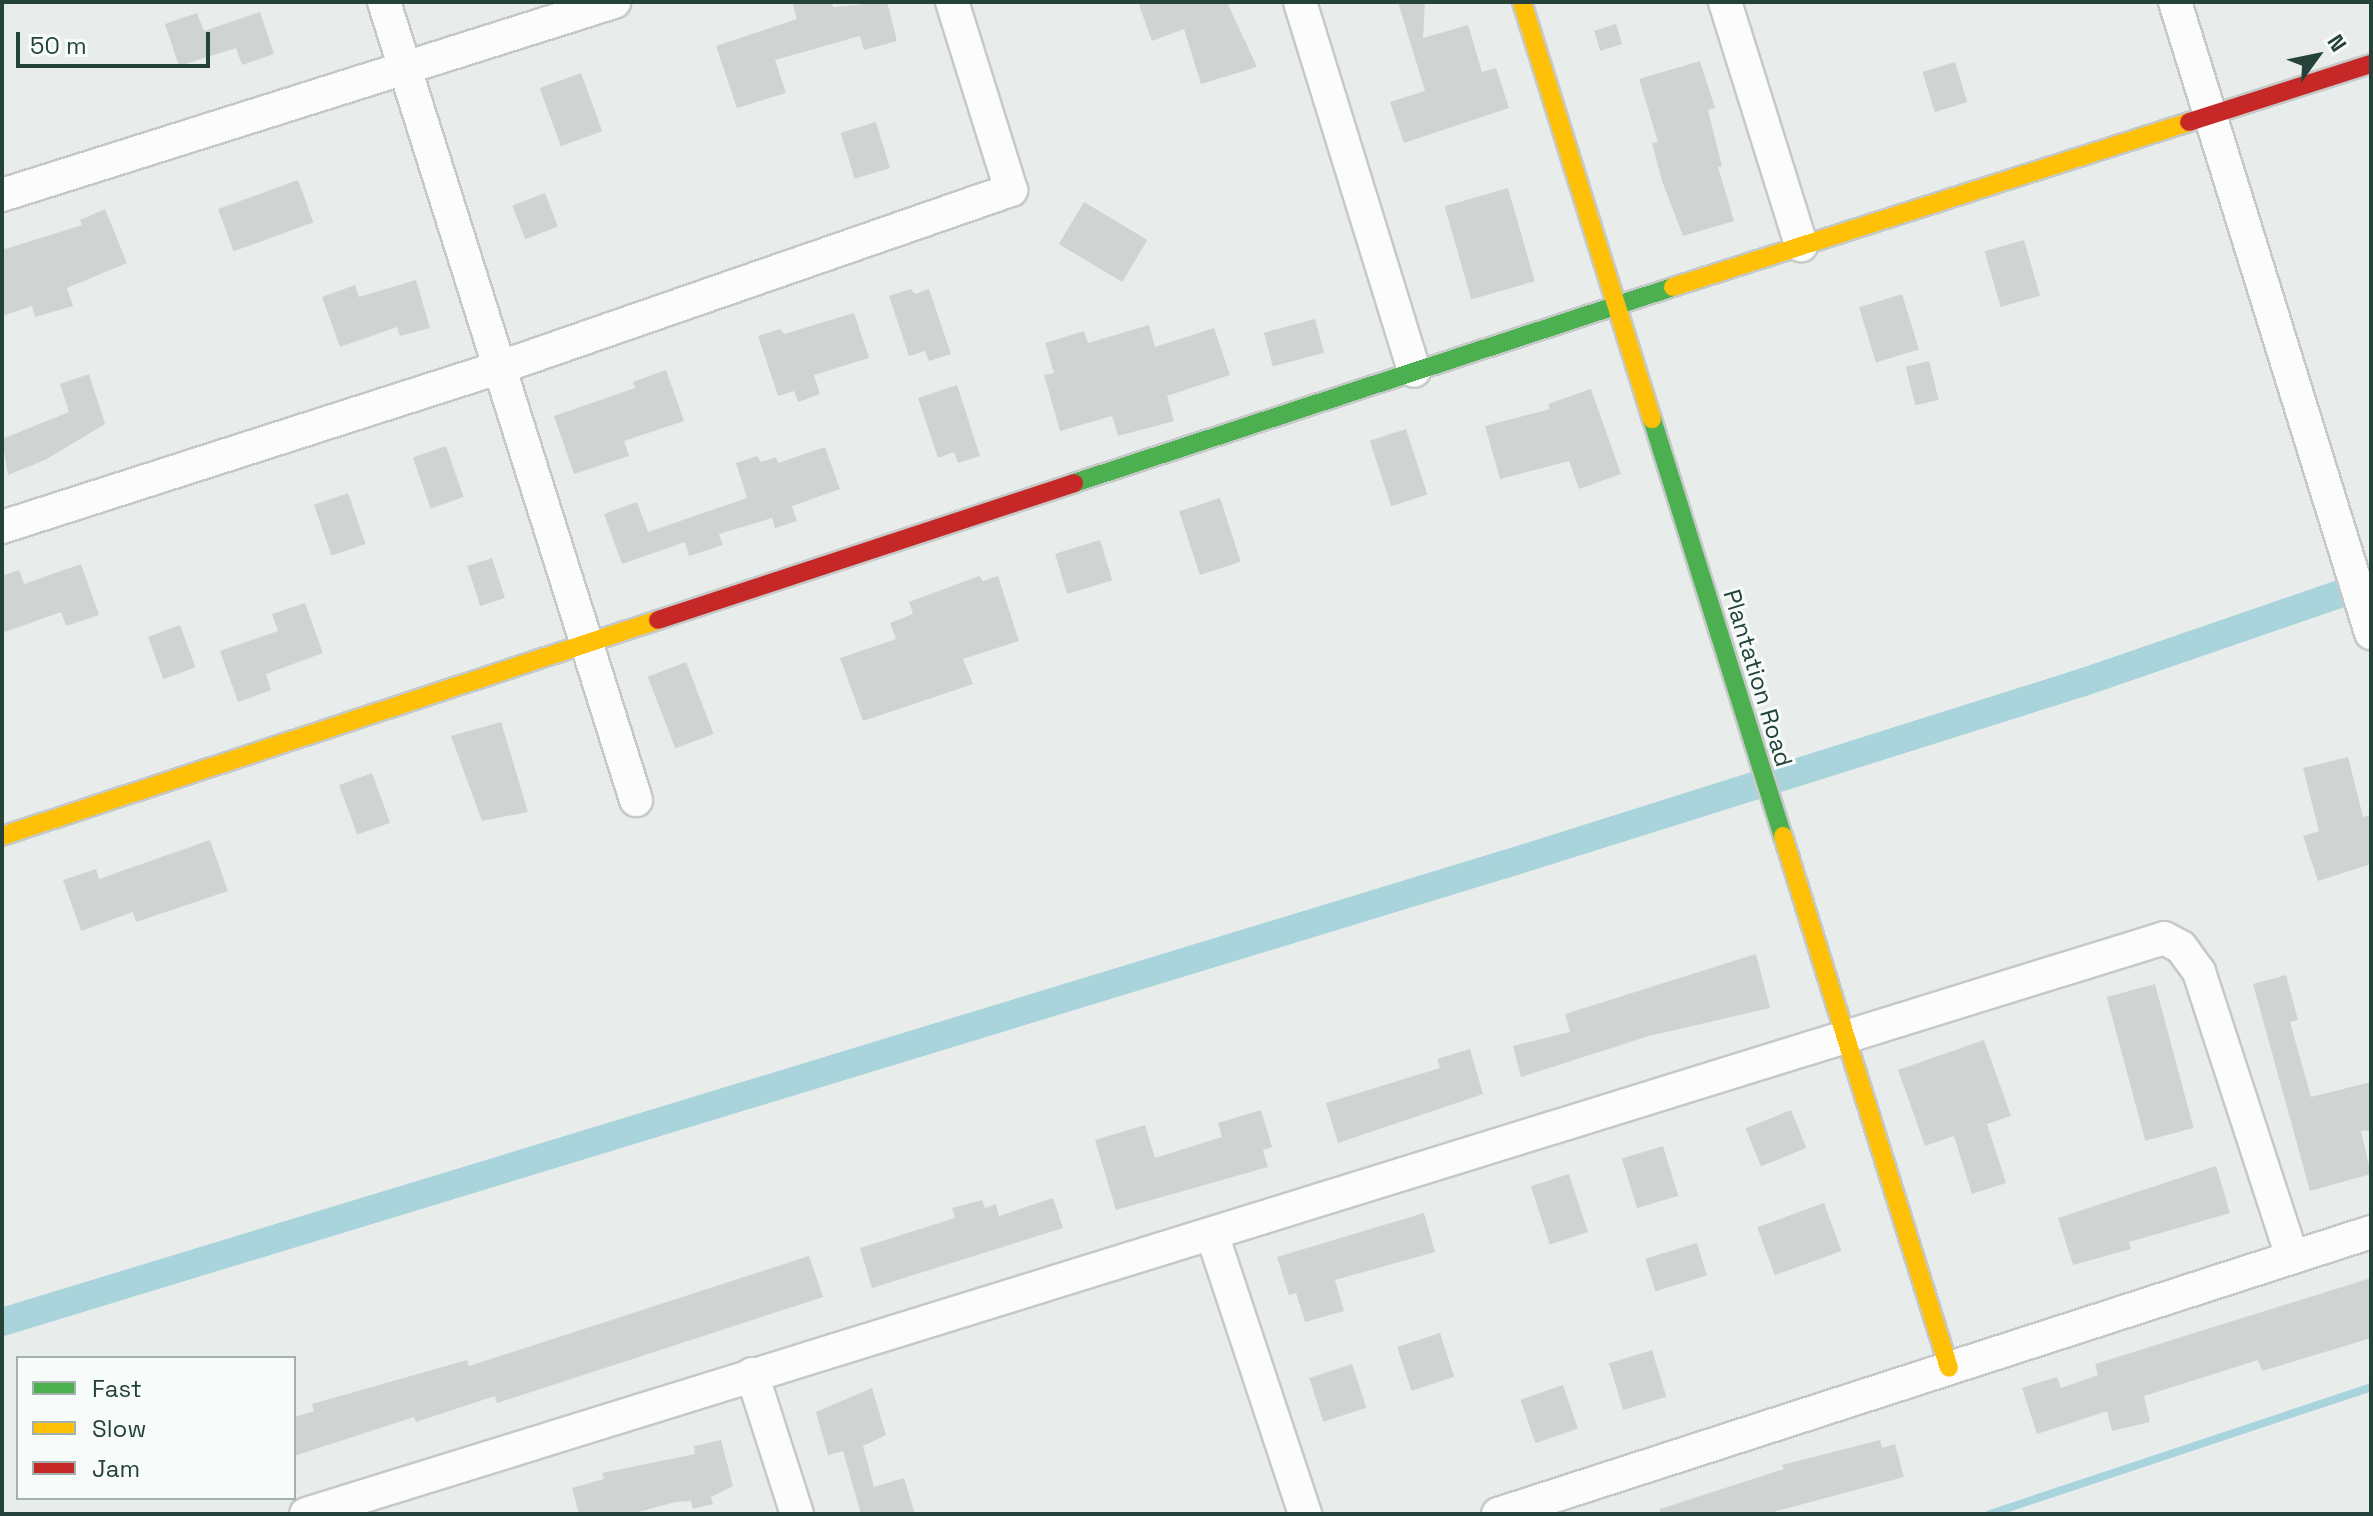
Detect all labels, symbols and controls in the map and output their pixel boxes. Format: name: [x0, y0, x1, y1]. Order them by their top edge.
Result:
scale bar: [20, 16, 214, 66]
north arrow: [2277, 16, 2357, 96]
text: N: [2321, 29, 2353, 57]
text: 50 m: [30, 30, 87, 61]
street label: Plantation Road: [1717, 586, 1799, 770]
legend: [16, 1356, 296, 1500]
text: Fast: [92, 1373, 142, 1404]
text: Slow: [92, 1413, 146, 1444]
text: Jam: [92, 1453, 140, 1484]

